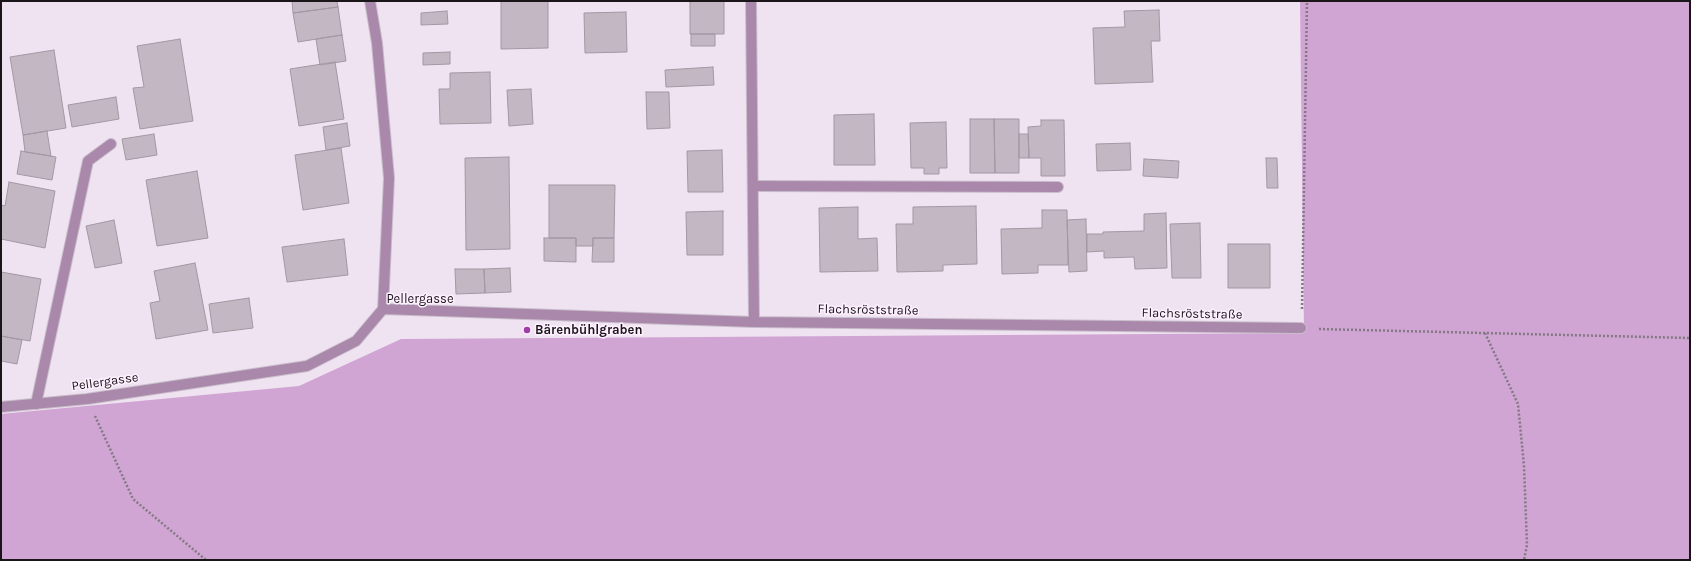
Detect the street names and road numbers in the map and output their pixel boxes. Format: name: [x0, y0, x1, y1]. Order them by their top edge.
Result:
street label: Pellergasse: [386, 291, 454, 307]
street label: Flachsröststraße: [817, 301, 919, 319]
street label: Flachsröststraße: [1141, 305, 1243, 323]
street label: Pellergasse: [71, 370, 139, 394]

